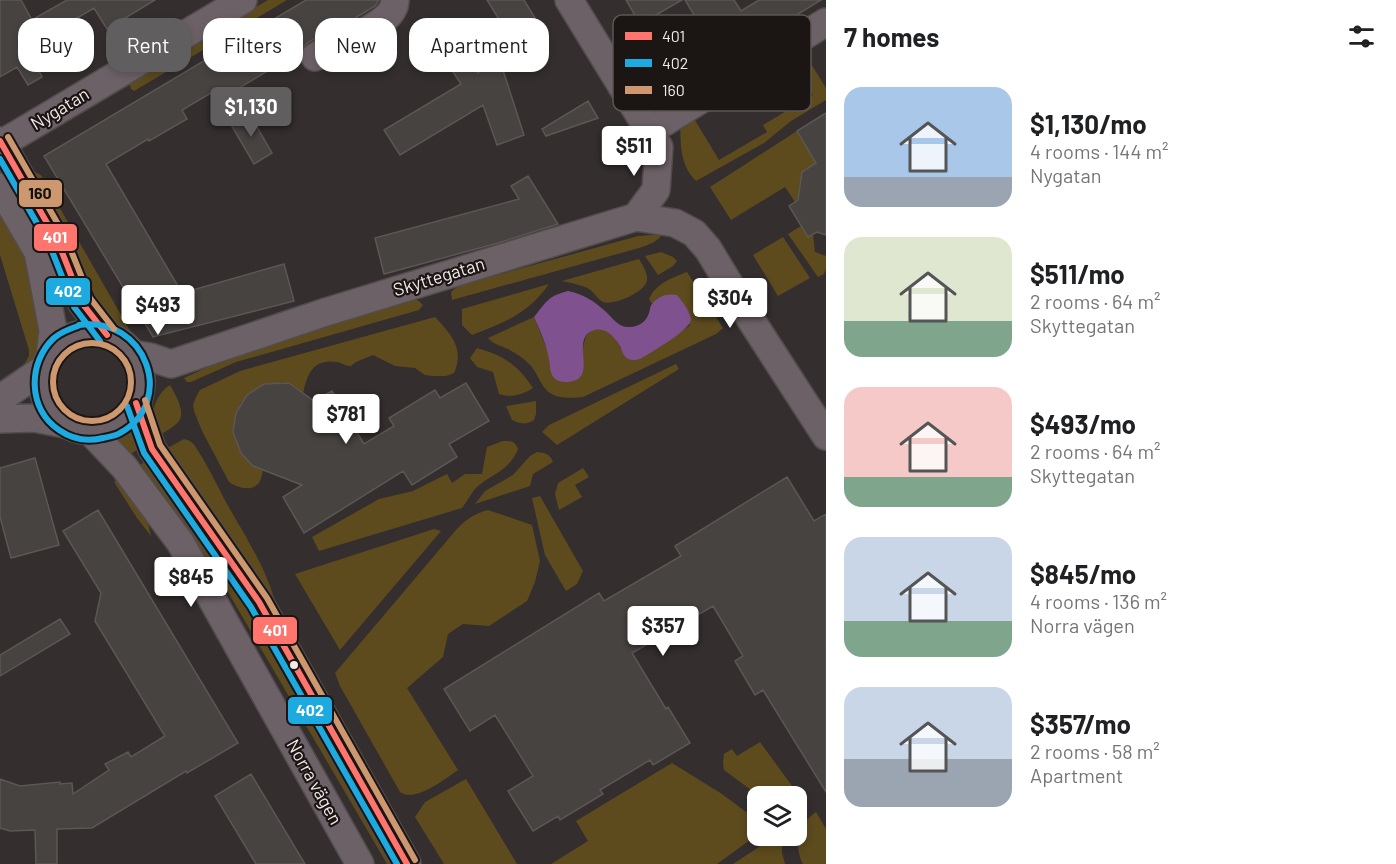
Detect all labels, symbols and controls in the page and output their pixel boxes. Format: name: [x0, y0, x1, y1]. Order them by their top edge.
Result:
legend: [613, 15, 811, 111]
chip: Buy: [18, 18, 94, 72]
chip: Rent: [106, 18, 191, 72]
chip: Filters: [203, 18, 303, 72]
chip: New: [315, 18, 397, 72]
chip: Apartment: [409, 18, 549, 72]
icon: filters: [1345, 20, 1378, 53]
text: 7 homes: [844, 21, 939, 52]
text: 401: [662, 26, 685, 45]
text: 402: [662, 53, 688, 72]
text: 160: [662, 80, 685, 99]
street label: Nygatan: [26, 82, 93, 134]
pin: $1,130: [202, 87, 300, 138]
text: $1,130: [224, 94, 278, 118]
text: $1,130/mo: [1030, 108, 1147, 139]
icon: home: [892, 111, 964, 183]
pin: $511: [598, 126, 670, 177]
text: $511: [616, 133, 652, 157]
text: 4 rooms · 144 m²: [1030, 139, 1168, 163]
text: Nygatan: [1030, 163, 1101, 187]
line badge: 160: [18, 179, 63, 208]
text: 160: [28, 183, 52, 202]
line badge: 401: [33, 223, 78, 252]
text: 401: [43, 227, 67, 246]
street label: Skyttegatan: [390, 252, 487, 300]
text: $511/mo: [1030, 258, 1125, 289]
icon: home: [892, 261, 964, 333]
line badge: 402: [45, 277, 91, 306]
pin: $304: [694, 278, 766, 329]
text: 402: [54, 281, 82, 300]
pin: $493: [122, 285, 194, 336]
text: $304: [707, 285, 753, 309]
text: 2 rooms · 64 m²: [1030, 289, 1160, 313]
text: $493: [136, 292, 180, 316]
text: Skyttegatan: [1030, 313, 1135, 337]
pin: $781: [310, 394, 382, 445]
text: $781: [326, 401, 366, 425]
text: $493/mo: [1030, 408, 1136, 439]
icon: home: [892, 411, 964, 483]
text: 2 rooms · 64 m²: [1030, 439, 1160, 463]
text: Skyttegatan: [1030, 463, 1135, 487]
pin: $845: [155, 557, 227, 608]
text: $845/mo: [1030, 558, 1136, 589]
icon: home: [892, 561, 964, 633]
text: $845: [168, 564, 214, 588]
text: 4 rooms · 136 m²: [1030, 589, 1167, 613]
pin: $357: [627, 606, 699, 657]
text: $357: [642, 613, 684, 637]
text: Norra vägen: [1030, 613, 1135, 637]
line badge: 401: [252, 616, 298, 645]
text: 401: [263, 620, 287, 639]
unlabelled marker: [288, 659, 300, 671]
line badge: 402: [287, 696, 333, 725]
text: 402: [296, 700, 324, 719]
text: $357/mo: [1030, 708, 1131, 739]
icon: home: [892, 711, 964, 783]
street label: Norra vägen: [282, 735, 347, 828]
text: 2 rooms · 58 m²: [1030, 739, 1160, 763]
text: Apartment: [1030, 763, 1123, 787]
map controls: [747, 786, 807, 846]
button: layers: [747, 786, 807, 846]

